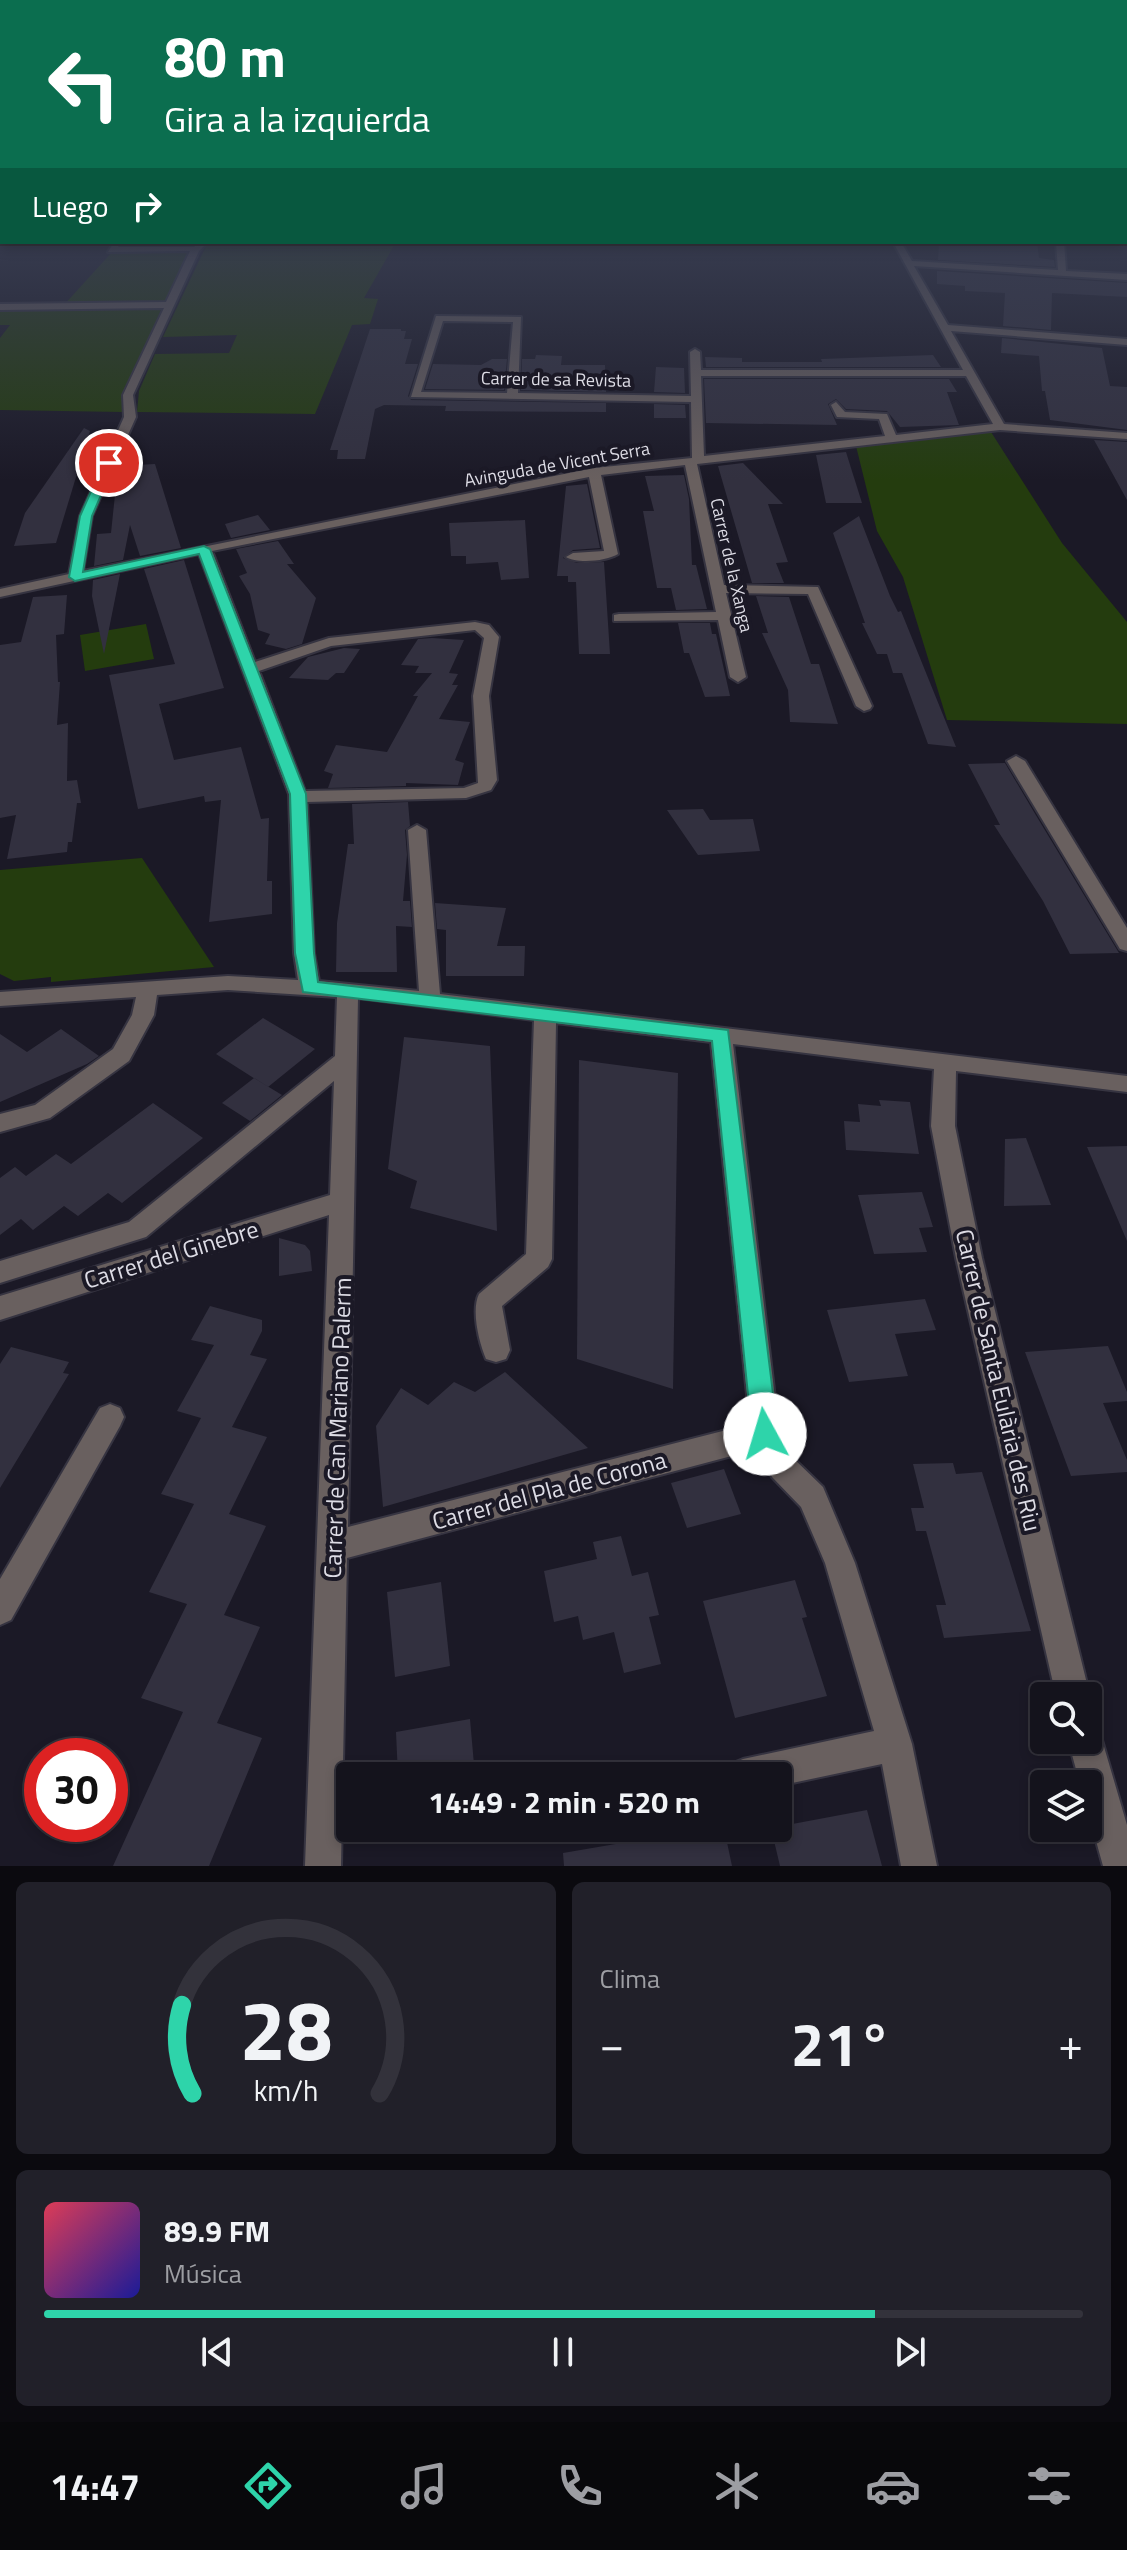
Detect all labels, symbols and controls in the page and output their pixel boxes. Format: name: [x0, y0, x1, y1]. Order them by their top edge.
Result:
text: 80 m: [164, 14, 286, 99]
icon: left: [32, 32, 136, 136]
text: Gira a la izquierda: [164, 91, 430, 146]
text: Luego: [32, 183, 109, 229]
icon: right: [125, 184, 169, 228]
street label: Carrer de sa Revista: [481, 364, 631, 394]
pin: [75, 429, 143, 497]
street label: Avinguda de Vicent Serra: [462, 434, 652, 494]
icon: arrive: [87, 441, 131, 485]
street label: Carrer de la Xanga: [703, 495, 761, 635]
street label: Carrer del Ginebre: [79, 1210, 263, 1298]
street label: Carrer de Santa Eulària des Riu: [947, 1225, 1051, 1535]
street label: Carrer de Can Mariano Palerm: [314, 1277, 360, 1579]
position arrow: [723, 1392, 807, 1476]
street label: Carrer del Pla de Corona: [428, 1441, 670, 1539]
map controls: [1030, 1682, 1102, 1842]
button: search: [1030, 1682, 1102, 1754]
speed limit sign: 30: [24, 1738, 128, 1842]
button: layers: [1030, 1770, 1102, 1842]
text: 14:49 · 2 min · 520 m: [428, 1779, 700, 1825]
text: Clima: [600, 1959, 660, 1998]
text: 28: [239, 1966, 332, 2092]
text: 21°: [791, 1998, 892, 2089]
text: −: [600, 2010, 624, 2077]
text: +: [1058, 2010, 1083, 2077]
text: km/h: [253, 2069, 318, 2112]
text: 89.9 FM: [164, 2208, 270, 2254]
text: Música: [164, 2254, 242, 2293]
icon: previous: [195, 2330, 239, 2374]
icon: pause: [541, 2330, 585, 2374]
icon: next: [888, 2330, 932, 2374]
icon: directions: [240, 2458, 296, 2514]
icon: music: [396, 2458, 452, 2514]
icon: phone: [552, 2458, 608, 2514]
icon: climate: [709, 2458, 765, 2514]
icon: car: [865, 2458, 921, 2514]
icon: filters: [1021, 2458, 1077, 2514]
text: 14:47: [50, 2459, 140, 2514]

